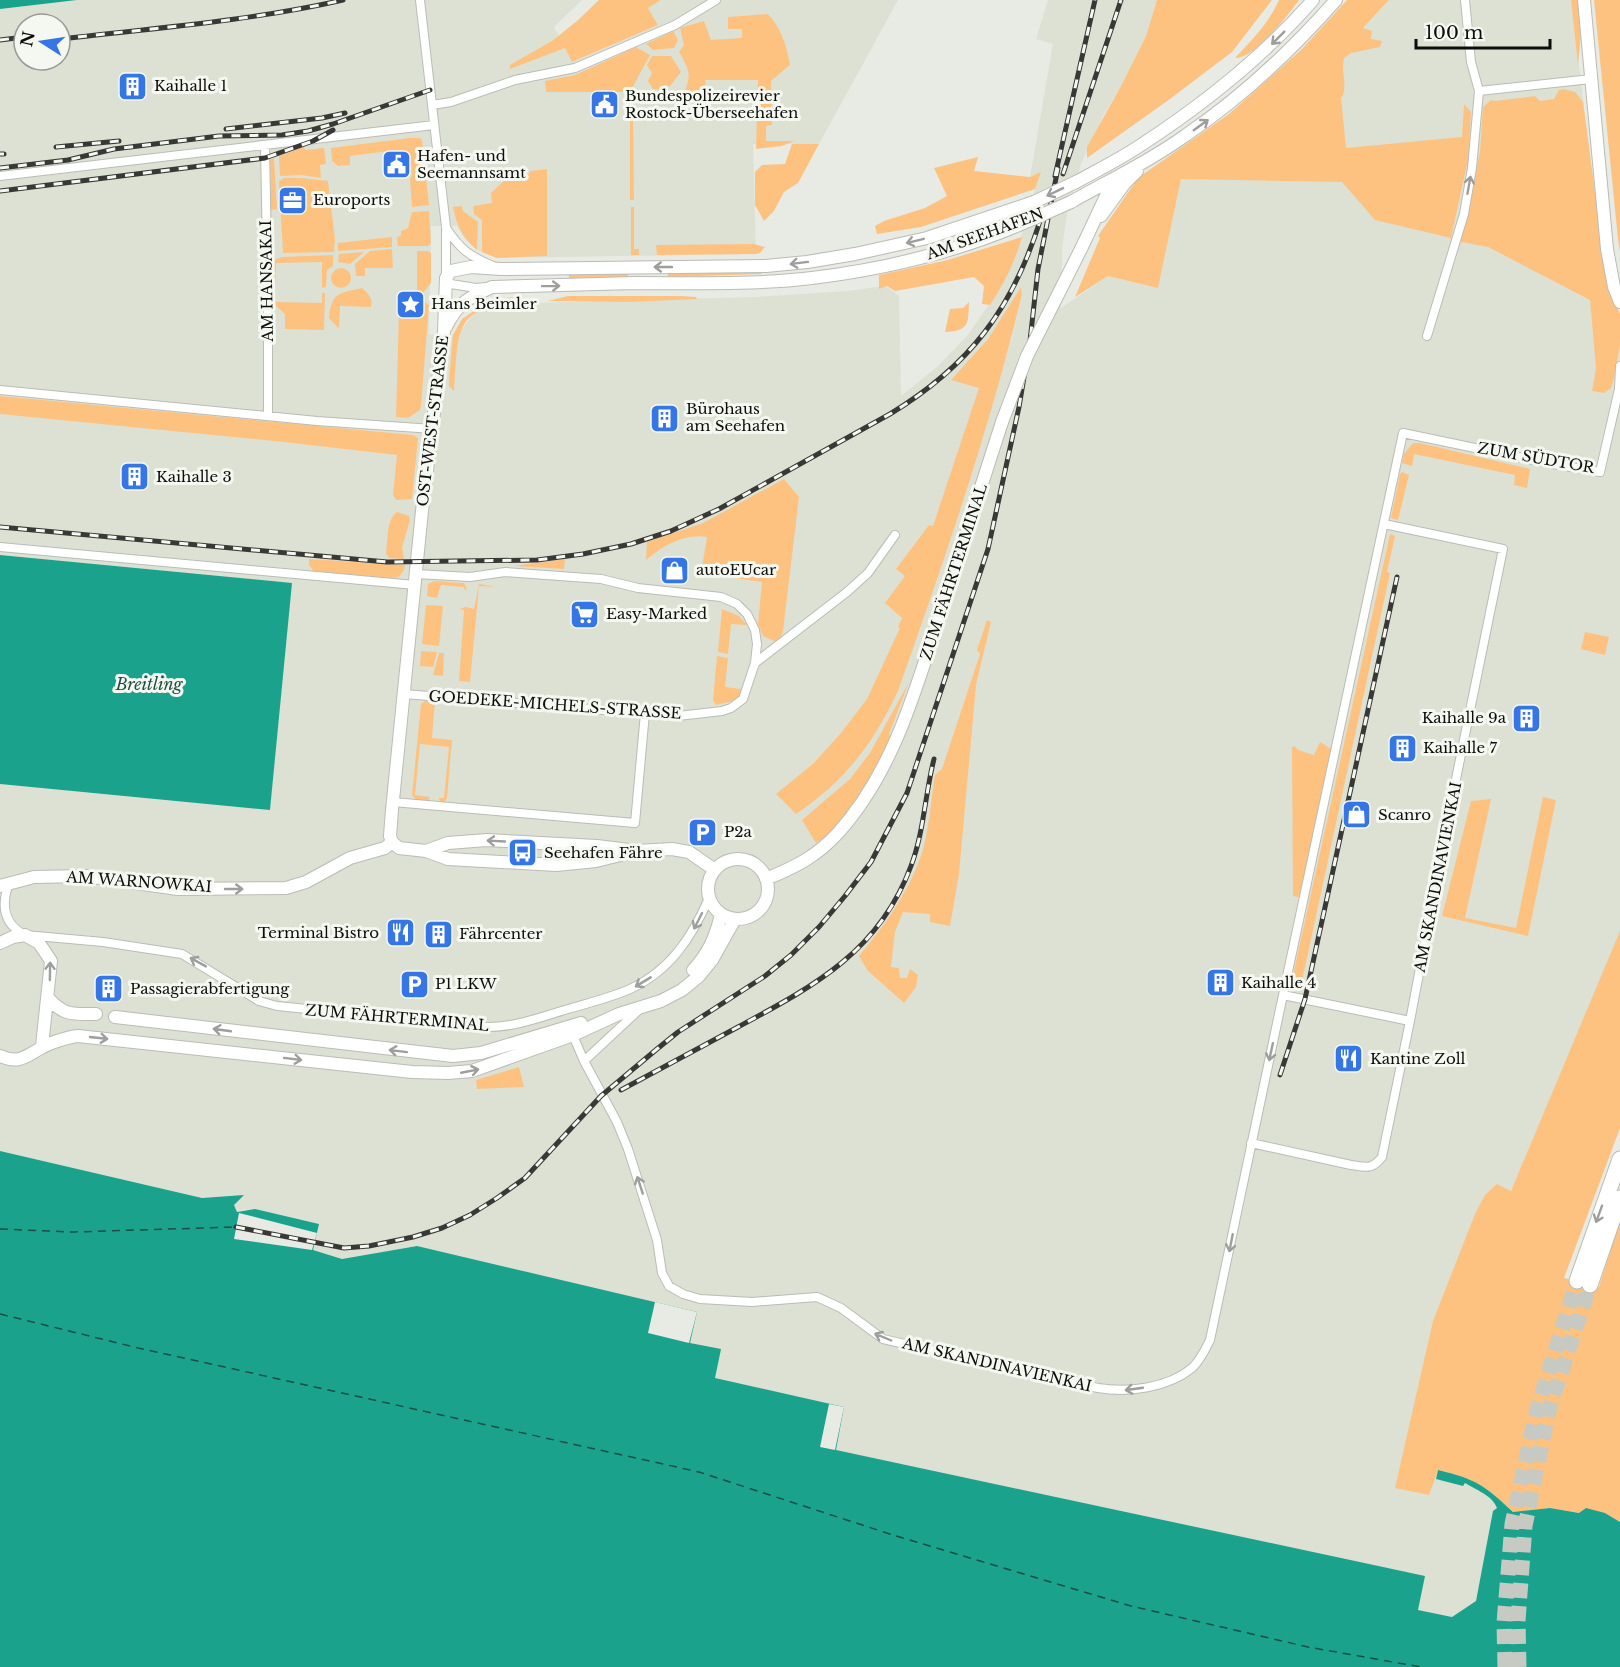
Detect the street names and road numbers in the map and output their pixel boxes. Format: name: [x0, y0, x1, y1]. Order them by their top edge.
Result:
street label: AM SEEHAFEN: [923, 203, 1046, 264]
street label: AM HANSAKAI: [256, 220, 277, 343]
street label: OST-WEST-STRASSE: [413, 334, 452, 507]
street label: ZUM SÜDTOR: [1476, 438, 1597, 477]
street label: ZUM FÄHRTERMINAL: [916, 481, 991, 662]
street label: GOEDEKE-MICHELS-STRASSE: [428, 686, 682, 723]
street label: AM SKANDINAVIENKAI: [1410, 780, 1465, 975]
street label: AM WARNOWKAI: [65, 867, 212, 896]
street label: ZUM FÄHRTERMINAL: [304, 1000, 490, 1035]
street label: AM SKANDINAVIENKAI: [900, 1333, 1094, 1396]

